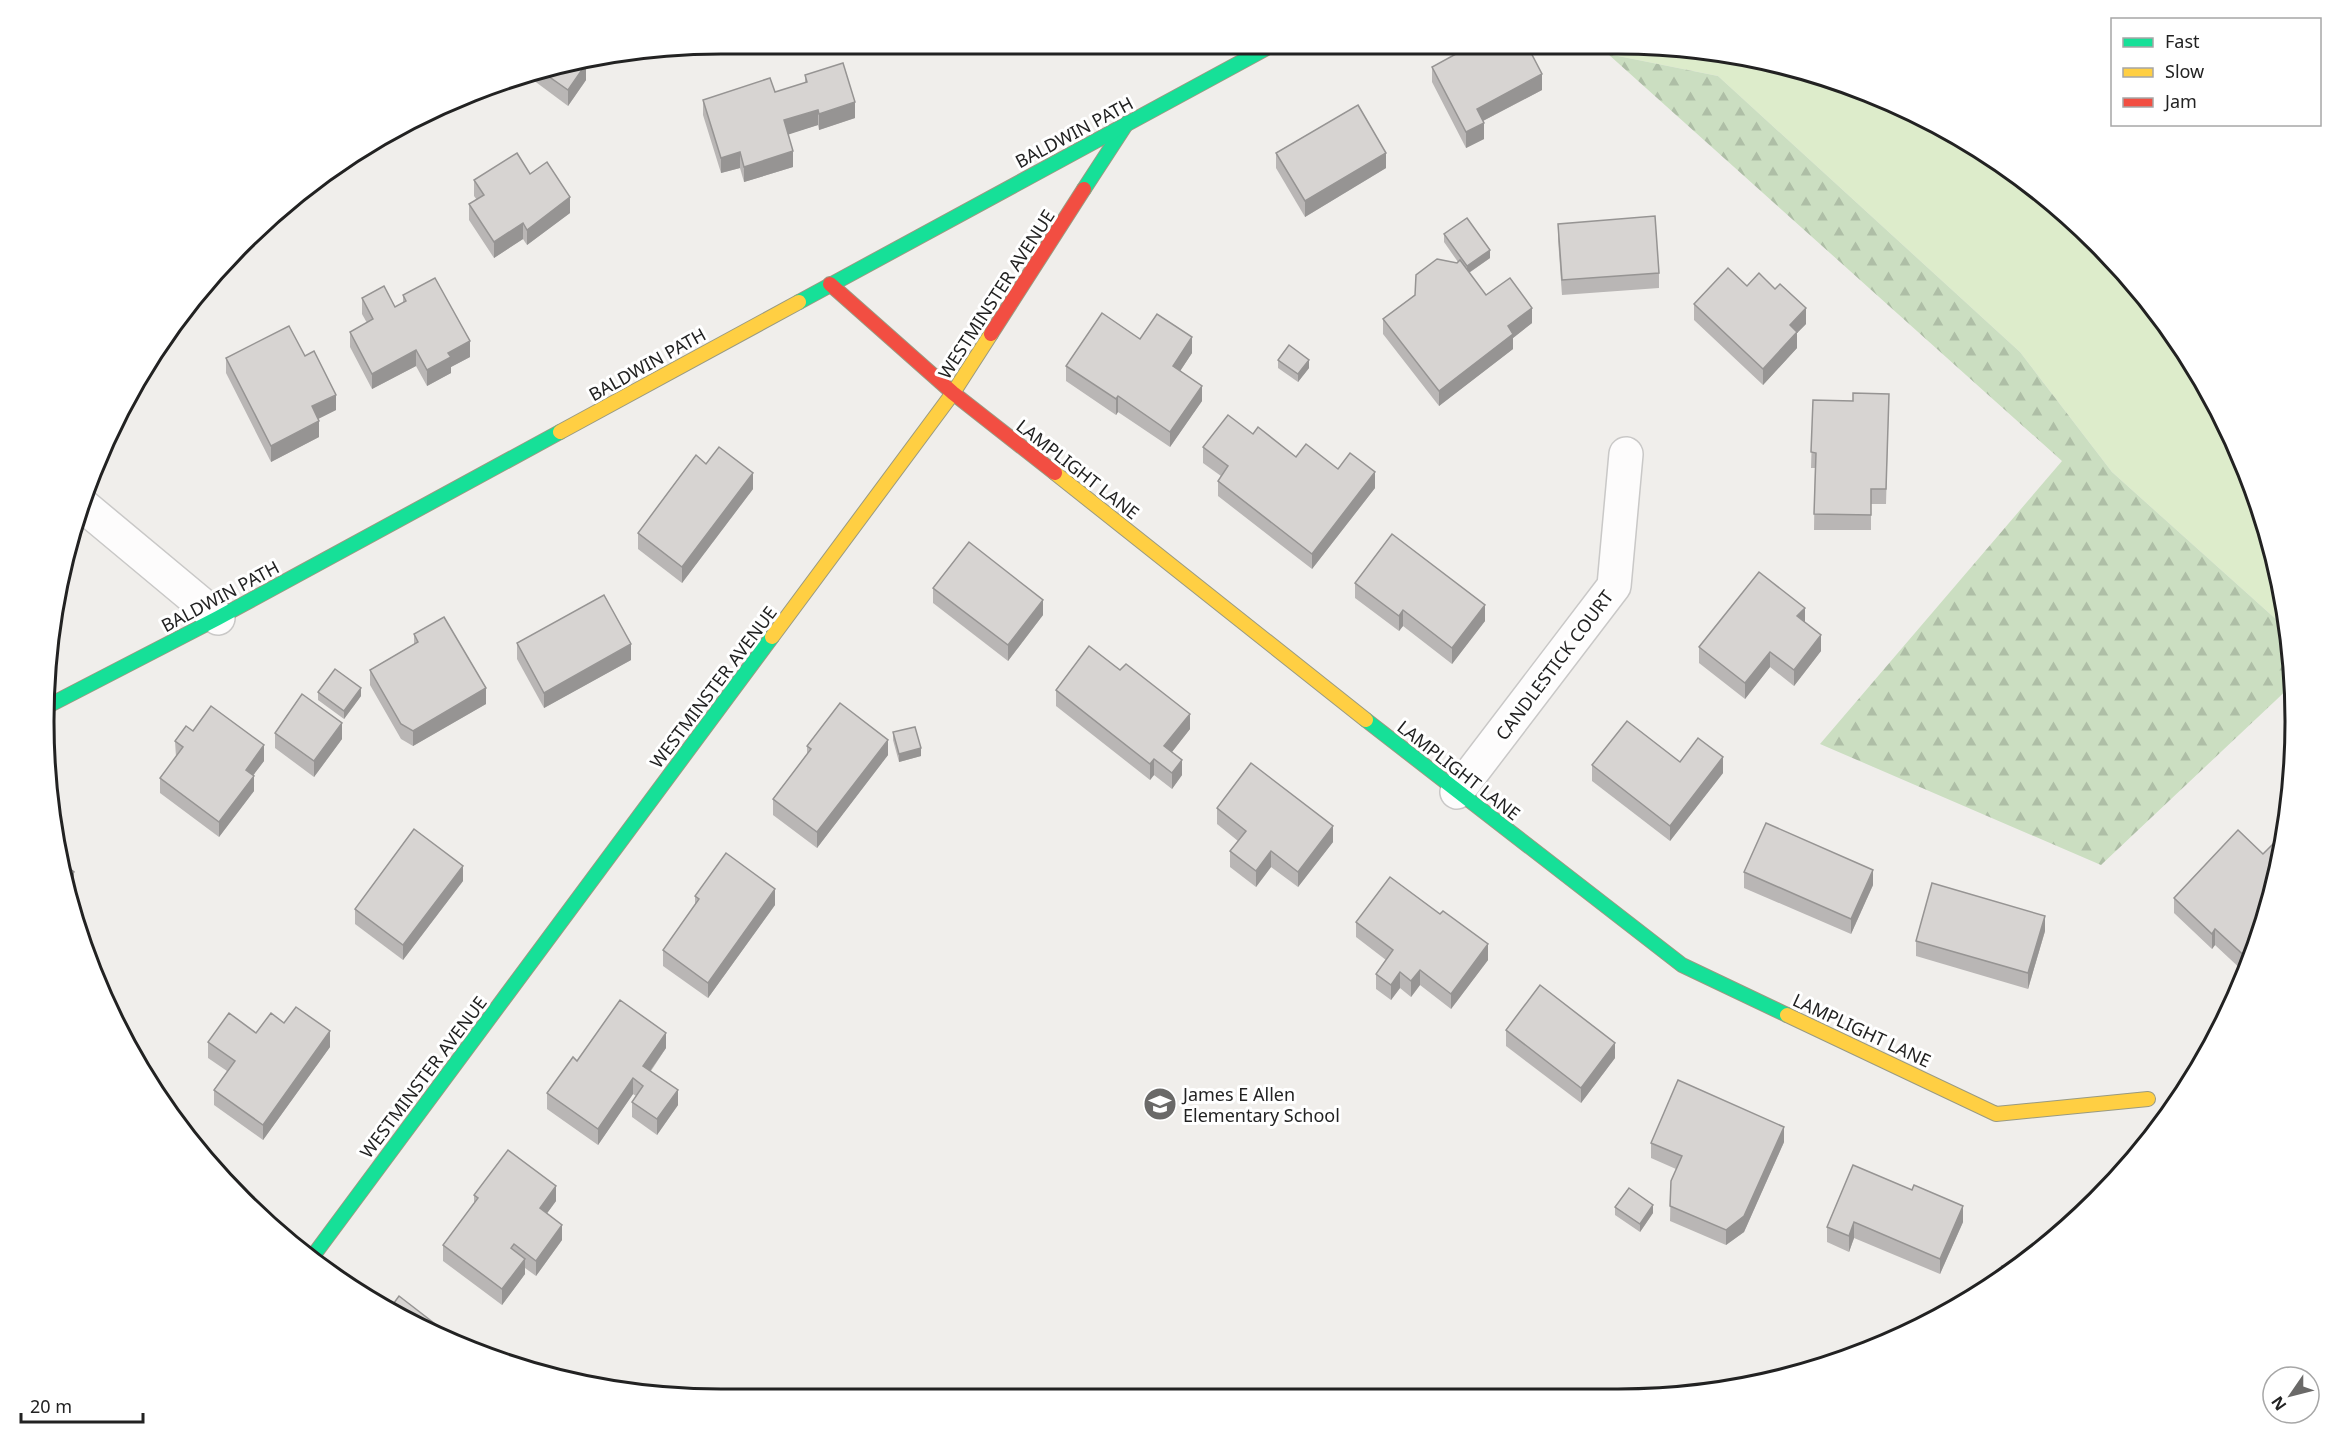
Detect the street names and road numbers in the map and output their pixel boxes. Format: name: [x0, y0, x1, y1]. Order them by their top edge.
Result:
street label: BALDWIN PATH: [1011, 91, 1137, 173]
street label: WESTMINSTER AVENUE: [932, 205, 1060, 383]
street label: BALDWIN PATH: [584, 322, 710, 406]
street label: LAMPLIGHT LANE: [1012, 414, 1144, 524]
street label: BALDWIN PATH: [157, 555, 283, 637]
street label: CANDLESTICK COURT: [1490, 585, 1618, 745]
street label: WESTMINSTER AVENUE: [644, 601, 782, 773]
street label: LAMPLIGHT LANE: [1393, 715, 1525, 825]
street label: LAMPLIGHT LANE: [1789, 988, 1935, 1072]
street label: WESTMINSTER AVENUE: [354, 991, 492, 1163]

